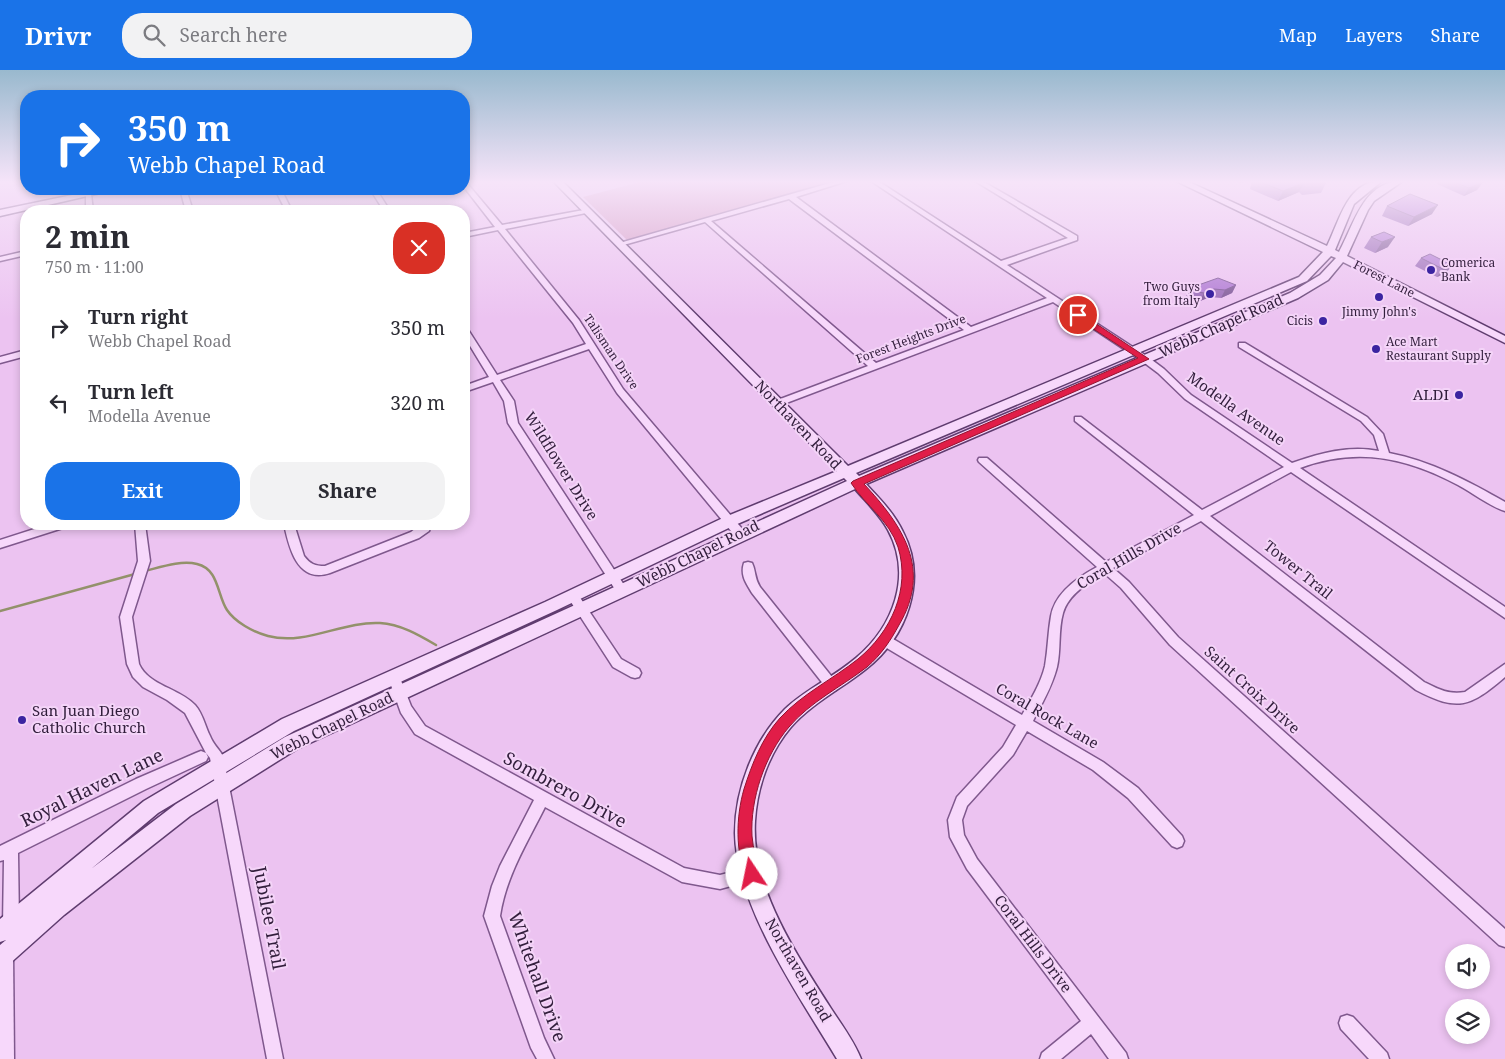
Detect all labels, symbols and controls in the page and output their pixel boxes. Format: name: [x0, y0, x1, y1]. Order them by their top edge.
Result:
search box: [122, 13, 472, 58]
text: Drivr: [25, 19, 92, 52]
icon: search: [140, 21, 168, 49]
text: Search here: [180, 22, 287, 48]
text: Map: [1279, 23, 1317, 47]
text: Layers: [1345, 23, 1403, 47]
text: Share: [1431, 23, 1480, 47]
text: 350 m: [128, 104, 231, 151]
icon: right: [45, 110, 110, 175]
text: Webb Chapel Road: [128, 149, 325, 179]
text: 2 min: [45, 216, 130, 257]
button: close: [393, 222, 445, 274]
place label: Comerica Bank: [1441, 254, 1495, 285]
text: 750 m · 11:00: [45, 256, 144, 278]
street label: Forest Lane: [1351, 256, 1418, 301]
marker: Comerica Bank: [1425, 264, 1437, 276]
place label: Two Guys from Italy: [1143, 278, 1200, 309]
marker: Two Guys from Italy: [1204, 288, 1216, 300]
street label: Webb Chapel Road: [1155, 289, 1286, 362]
marker: Jimmy John's: [1373, 291, 1385, 303]
pin: [1057, 294, 1099, 336]
icon: arrive: [1064, 301, 1092, 329]
place label: Jimmy John's: [1341, 303, 1416, 320]
text: Turn right: [88, 304, 188, 330]
street label: Forest Heights Drive: [853, 310, 968, 367]
street label: Talisman Drive: [580, 311, 643, 393]
place label: Cicis: [1287, 312, 1313, 329]
icon: right: [45, 314, 73, 342]
text: 350 m: [390, 315, 445, 341]
marker: Cicis: [1317, 315, 1329, 327]
text: Webb Chapel Road: [88, 330, 231, 352]
place label: Ace Mart Restaurant Supply: [1386, 333, 1491, 364]
marker: Ace Mart Restaurant Supply: [1370, 343, 1382, 355]
street label: Modella Avenue: [1184, 367, 1290, 449]
street label: Northaven Road: [751, 375, 847, 473]
text: Turn left: [88, 379, 174, 405]
place label: ALDI: [1413, 384, 1449, 404]
icon: left: [45, 389, 73, 417]
marker: ALDI: [1453, 389, 1465, 401]
text: 320 m: [390, 390, 445, 416]
text: Modella Avenue: [88, 405, 211, 427]
street label: Wildflower Drive: [520, 407, 603, 524]
button: Exit: [45, 462, 240, 520]
button: Share: [250, 462, 445, 520]
street label: Webb Chapel Road: [633, 515, 762, 592]
street label: Coral Hills Drive: [1072, 517, 1185, 593]
street label: Tower Trail: [1260, 535, 1337, 603]
street label: Saint Croix Drive: [1201, 641, 1305, 738]
street label: Coral Rock Lane: [992, 678, 1103, 753]
street label: Webb Chapel Road: [267, 687, 396, 764]
place label: San Juan Diego Catholic Church: [32, 700, 147, 737]
marker: San Juan Diego Catholic Church: [16, 714, 28, 726]
street label: Royal Haven Lane: [16, 742, 167, 832]
street label: Sombrero Drive: [500, 745, 631, 833]
position arrow: [725, 847, 777, 899]
street label: Jubilee Trail: [248, 863, 292, 972]
street label: Coral Hills Drive: [990, 890, 1077, 996]
street label: Whitehall Drive: [503, 908, 573, 1045]
street label: Northaven Road: [761, 914, 837, 1025]
map controls: [1445, 944, 1490, 1044]
button: sound: [1445, 944, 1490, 989]
button: layers: [1445, 999, 1490, 1044]

